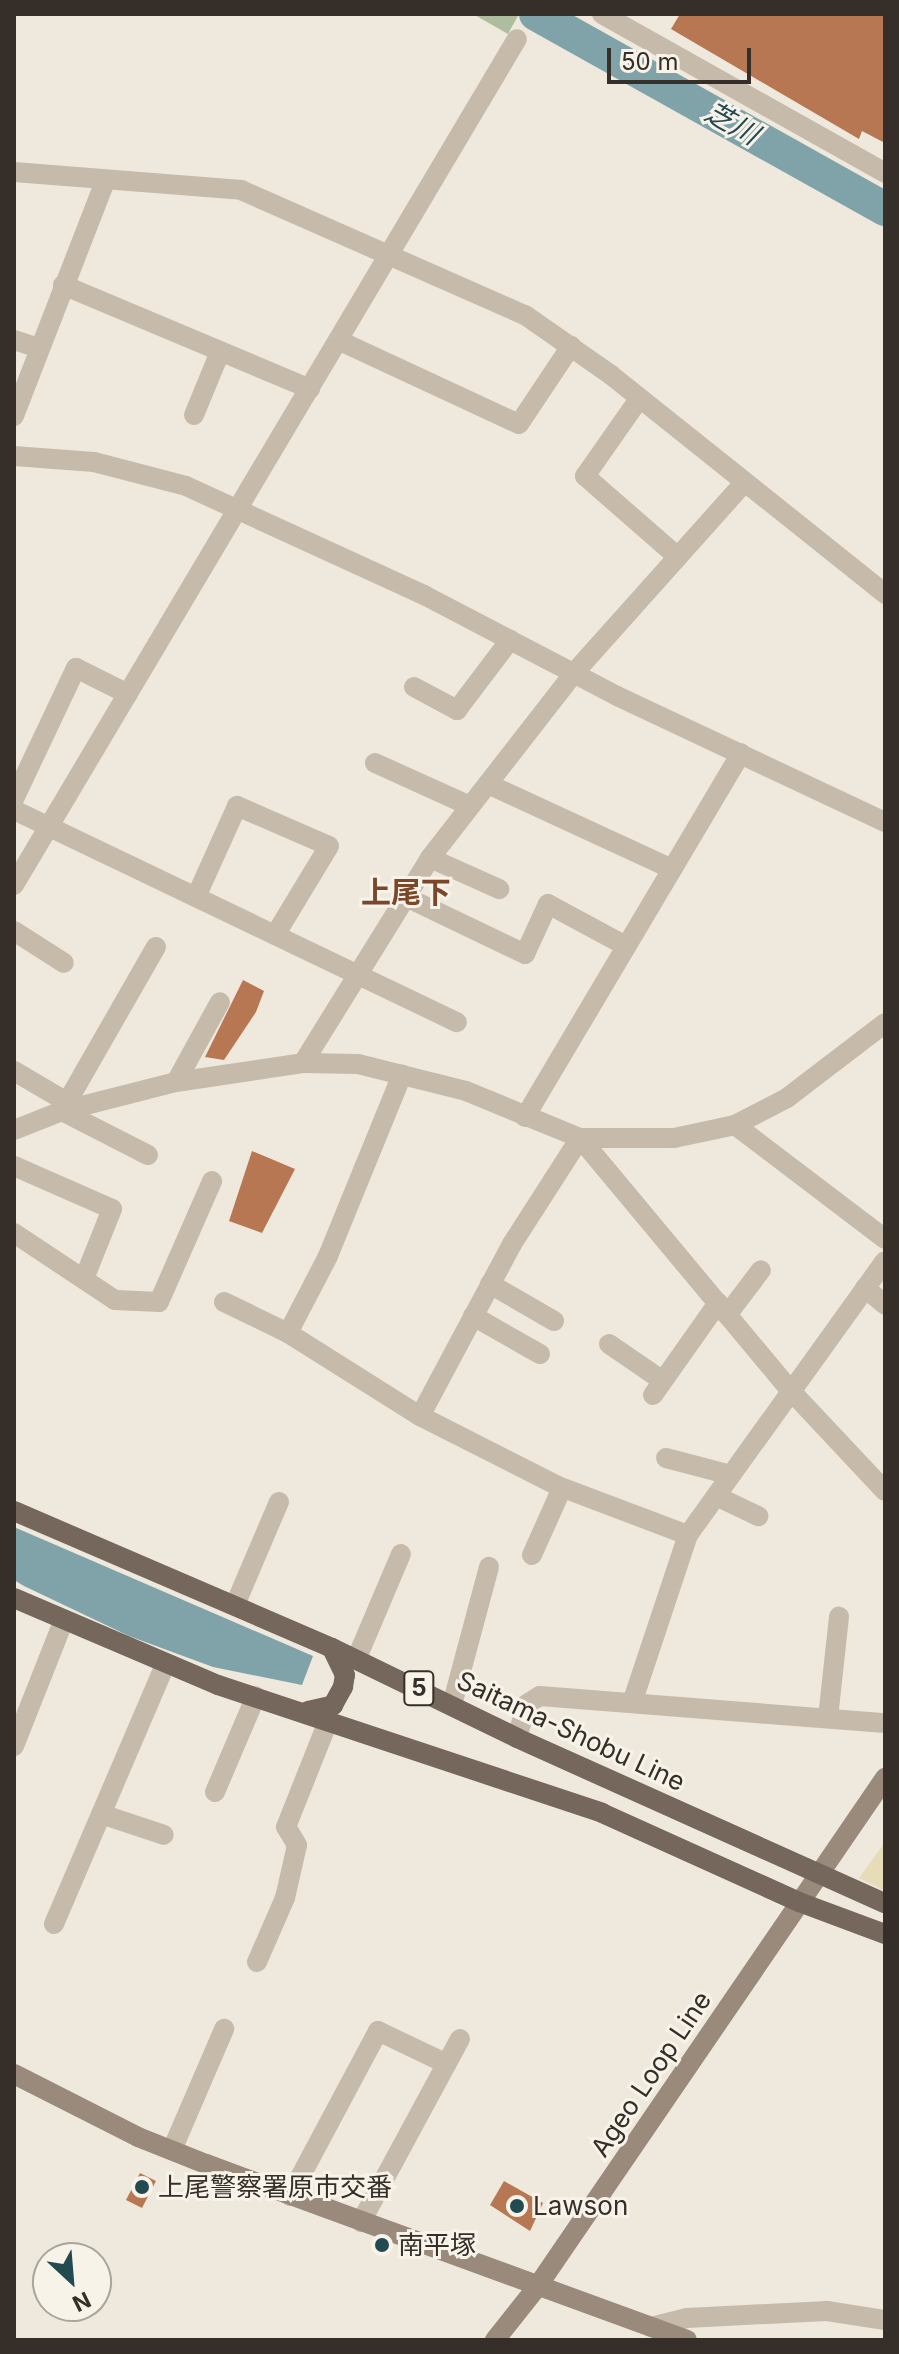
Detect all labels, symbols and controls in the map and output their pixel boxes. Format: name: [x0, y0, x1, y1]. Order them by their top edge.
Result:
scale bar: [611, 32, 755, 82]
text: 50 m: [621, 47, 679, 76]
water label: 芝川: [699, 95, 765, 151]
district label: 上尾下: [361, 874, 451, 910]
street label: Saitama-Shobu Line: [452, 1664, 690, 1798]
road number: 5: [403, 1668, 435, 1708]
street label: Ageo Loop Line: [584, 1985, 718, 2163]
place label: 上尾警察署原市交番: [158, 2171, 392, 2203]
marker: 上尾警察署原市交番: [133, 2178, 151, 2196]
place label: Lawson: [533, 2190, 628, 2222]
marker: Lawson: [508, 2197, 526, 2215]
place label: 南平塚: [398, 2229, 476, 2261]
marker: 南平塚: [373, 2236, 391, 2254]
north arrow: [32, 2242, 112, 2322]
text: N: [68, 2286, 95, 2317]

